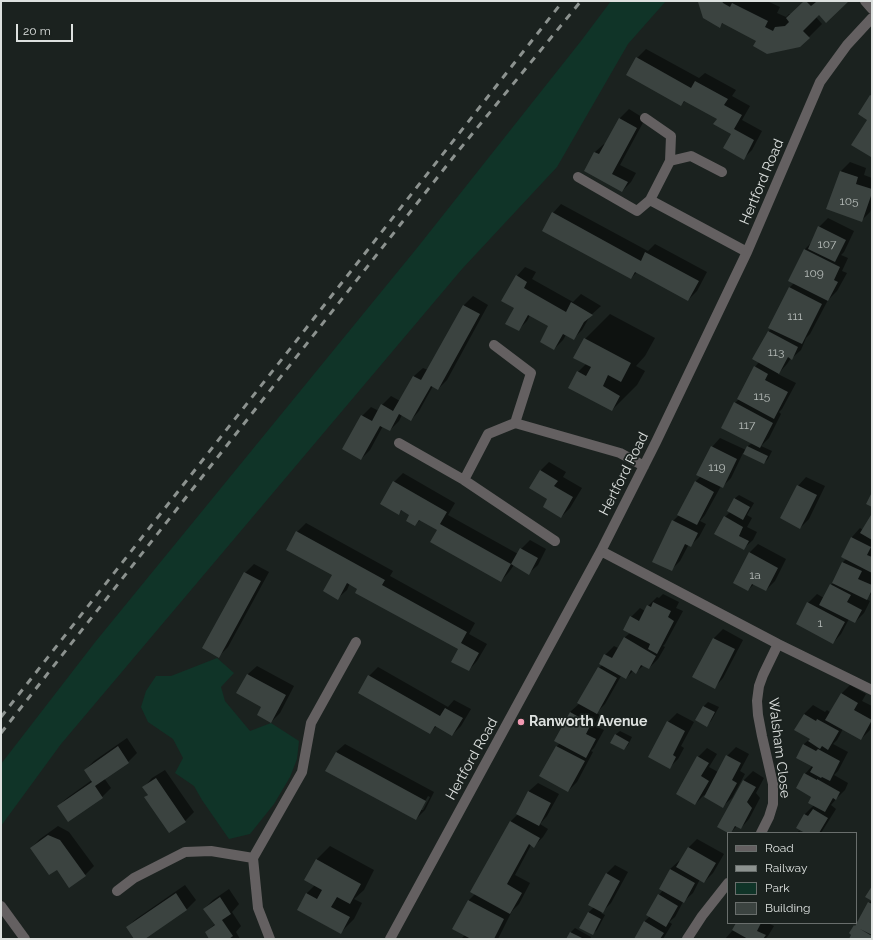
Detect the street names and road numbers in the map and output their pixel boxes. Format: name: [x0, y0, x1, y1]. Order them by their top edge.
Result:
street label: Hertford Road: [736, 137, 788, 227]
street label: Hertford Road: [596, 429, 652, 519]
street label: Walsham Close: [765, 697, 793, 799]
street label: Hertford Road: [443, 715, 501, 803]

